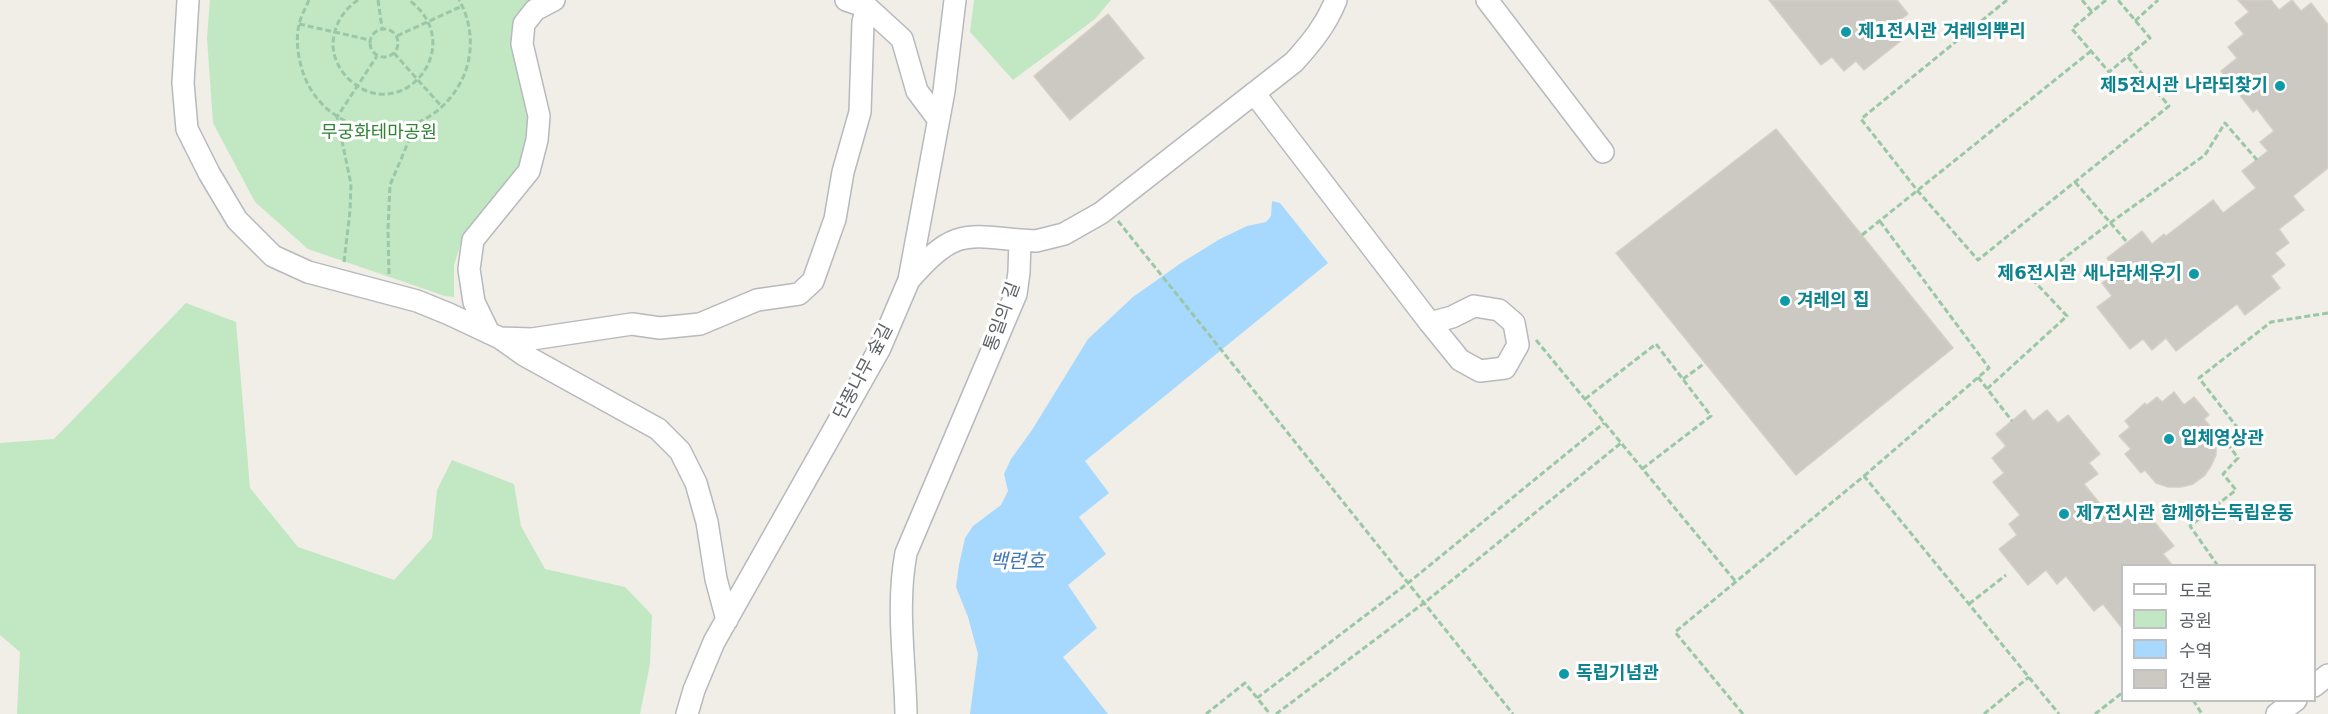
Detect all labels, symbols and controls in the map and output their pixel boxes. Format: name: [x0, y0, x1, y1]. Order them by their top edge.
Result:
place label: 제1전시관 겨레의뿌리: [1858, 21, 2026, 43]
marker: 제1전시관 겨레의뿌리: [1839, 25, 1853, 39]
place label: 제5전시관 나라되찾기: [2100, 75, 2268, 97]
marker: 제5전시관 나라되찾기: [2273, 79, 2287, 93]
park label: 무궁화테마공원: [321, 122, 437, 144]
place label: 제6전시관 새나라세우기: [1998, 263, 2182, 285]
marker: 제6전시관 새나라세우기: [2187, 267, 2201, 281]
street label: 통일의 길: [981, 279, 1025, 355]
place label: 겨레의 집: [1797, 290, 1870, 312]
marker: 겨레의 집: [1778, 294, 1792, 308]
street label: 단풍나무 숲길: [830, 321, 898, 423]
place label: 입체영상관: [2181, 428, 2264, 450]
marker: 입체영상관: [2162, 432, 2176, 446]
place label: 제7전시관 함께하는독립운동: [2076, 503, 2294, 525]
marker: 제7전시관 함께하는독립운동: [2057, 507, 2071, 521]
water label: 백련호: [989, 551, 1045, 575]
legend: [2121, 564, 2316, 702]
text: 도로: [2179, 580, 2212, 601]
text: 공원: [2179, 610, 2212, 631]
text: 수역: [2179, 640, 2212, 661]
place label: 독립기념관: [1576, 663, 1659, 685]
marker: 독립기념관: [1557, 667, 1571, 681]
text: 건물: [2179, 670, 2212, 691]

